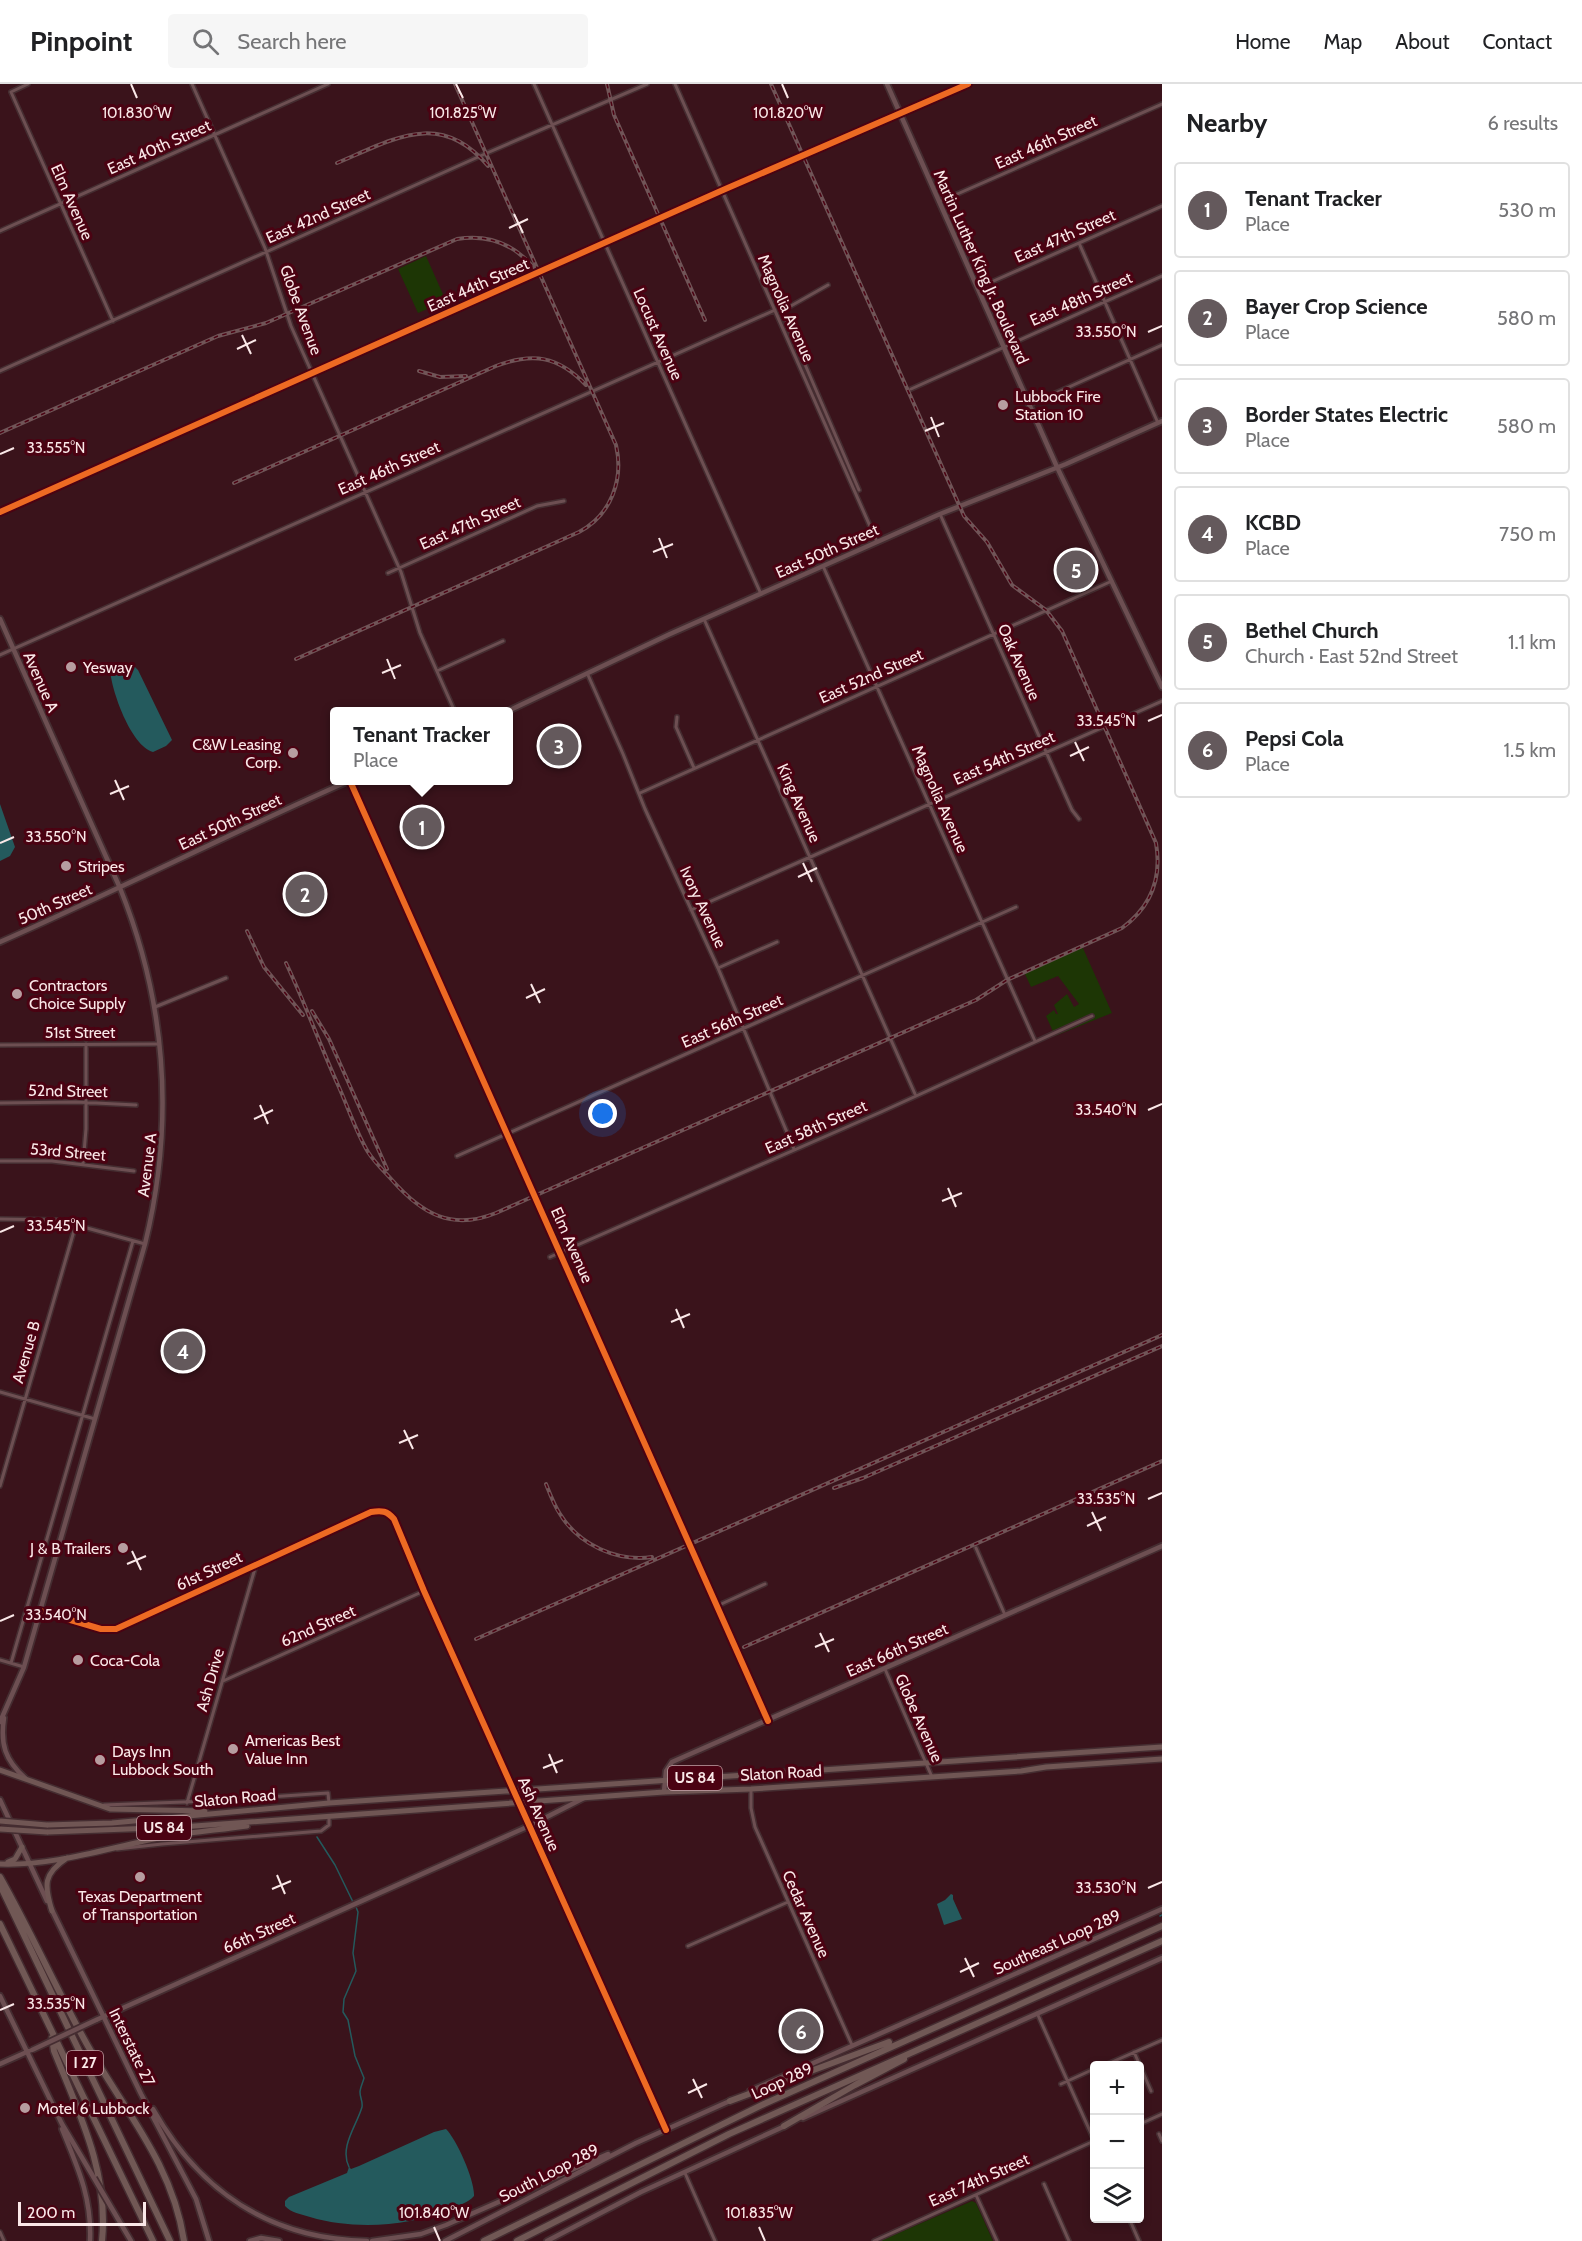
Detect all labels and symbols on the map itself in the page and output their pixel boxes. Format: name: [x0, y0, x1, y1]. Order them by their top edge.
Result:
text: 101.830°W: [102, 104, 173, 122]
text: 101.825°W: [430, 104, 497, 122]
text: 101.820°W: [753, 104, 823, 122]
street label: East 46th Street: [992, 111, 1100, 173]
street label: East 40th Street: [104, 115, 214, 178]
street label: Elm Avenue: [47, 161, 97, 243]
street label: Martin Luther King Jr. Boulevard: [929, 167, 1033, 367]
street label: East 42nd Street: [263, 184, 374, 248]
street label: East 47th Street: [1012, 205, 1119, 267]
street label: Magnolia Avenue: [754, 251, 818, 365]
street label: East 44th Street: [424, 254, 532, 316]
street label: Globe Avenue: [276, 262, 326, 358]
street label: East 48th Street: [1027, 268, 1136, 330]
street label: Locust Avenue: [629, 285, 687, 383]
text: 33.550°N: [1076, 323, 1136, 341]
place label: Lubbock Fire Station 10: [1015, 387, 1101, 424]
marker: Lubbock Fire Station 10: [996, 398, 1010, 412]
street label: East 46th Street: [335, 437, 443, 499]
text: 33.555°N: [27, 439, 85, 457]
street label: East 47th Street: [417, 492, 524, 554]
street label: East 50th Street: [773, 520, 882, 582]
pin: 5: [1056, 548, 1096, 592]
street label: Oak Avenue: [994, 621, 1044, 703]
street label: East 52nd Street: [816, 644, 926, 707]
street label: Avenue A: [19, 649, 63, 715]
place label: Yesway: [82, 658, 133, 677]
marker: Yesway: [64, 660, 78, 674]
text: 33.545°N: [1076, 712, 1136, 730]
pin: 3: [540, 724, 578, 768]
street label: East 54th Street: [950, 727, 1058, 789]
place label: C&W Leasing Corp.: [192, 735, 282, 772]
street label: Magnolia Avenue: [908, 742, 972, 856]
marker: C&W Leasing Corp.: [286, 746, 300, 760]
street label: King Avenue: [773, 761, 825, 845]
street label: East 50th Street: [176, 790, 285, 854]
pin: 1: [402, 804, 442, 850]
text: 33.550°N: [26, 828, 86, 846]
place label: Stripes: [78, 857, 125, 876]
marker: Stripes: [59, 859, 73, 873]
street label: Ivory Avenue: [676, 863, 730, 951]
pin: 2: [286, 872, 324, 916]
street label: 50th Street: [15, 879, 95, 929]
place label: Contractors Choice Supply: [29, 976, 126, 1013]
marker: Contractors Choice Supply: [10, 987, 24, 1001]
street label: East 56th Street: [678, 990, 786, 1052]
street label: 51st Street: [45, 1023, 116, 1042]
street label: 52nd Street: [28, 1081, 109, 1101]
street label: East 58th Street: [762, 1096, 870, 1158]
your location: [588, 1099, 617, 1128]
text: 33.540°N: [1075, 1101, 1137, 1119]
street label: Avenue A: [134, 1132, 160, 1198]
street label: 53rd Street: [29, 1139, 107, 1165]
street label: Elm Avenue: [547, 1204, 597, 1286]
text: 33.545°N: [26, 1217, 86, 1235]
street label: Avenue B: [8, 1318, 44, 1385]
pin: 4: [164, 1328, 202, 1374]
text: 33.535°N: [1077, 1490, 1135, 1508]
place label: J & B Trailers: [29, 1539, 111, 1558]
marker: J & B Trailers: [116, 1541, 130, 1555]
street label: 61st Street: [173, 1547, 246, 1595]
street label: 62nd Street: [278, 1601, 359, 1651]
text: 33.540°N: [25, 1606, 87, 1624]
street label: East 66th Street: [843, 1619, 951, 1681]
street label: Ash Drive: [192, 1646, 228, 1714]
place label: Coca-Cola: [90, 1651, 160, 1670]
marker: Coca-Cola: [71, 1653, 85, 1667]
street label: Globe Avenue: [891, 1671, 947, 1765]
place label: Americas Best Value Inn: [245, 1731, 341, 1768]
place label: Days Inn Lubbock South: [112, 1742, 213, 1779]
marker: Americas Best Value Inn: [226, 1742, 240, 1756]
marker: Days Inn Lubbock South: [93, 1753, 107, 1767]
street label: Slaton Road: [740, 1761, 822, 1785]
road number: US 84: [668, 1766, 722, 1790]
street label: Ash Avenue: [514, 1774, 564, 1854]
street label: Slaton Road: [193, 1785, 277, 1811]
road number: US 84: [137, 1816, 191, 1840]
street label: Cedar Avenue: [778, 1867, 834, 1961]
marker: Texas Department of Transportation: [133, 1870, 147, 1884]
text: 33.530°N: [1076, 1879, 1136, 1897]
place label: Texas Department of Transportation: [78, 1887, 203, 1924]
street label: Southeast Loop 289: [990, 1905, 1124, 1979]
street label: 66th Street: [220, 1908, 299, 1957]
text: 33.535°N: [27, 1995, 85, 2013]
street label: Interstate 27: [105, 2005, 159, 2089]
pin: 6: [782, 2008, 820, 2054]
road number: I 27: [67, 2051, 103, 2075]
street label: Loop 289: [748, 2059, 816, 2103]
place label: Motel 6 Lubbock: [37, 2099, 150, 2118]
marker: Motel 6 Lubbock: [18, 2101, 32, 2115]
street label: South Loop 289: [496, 2140, 602, 2206]
street label: East 74th Street: [926, 2149, 1033, 2211]
scale bar: [18, 2199, 146, 2226]
text: 101.840°W: [399, 2204, 470, 2222]
text: 101.835°W: [725, 2204, 793, 2222]

